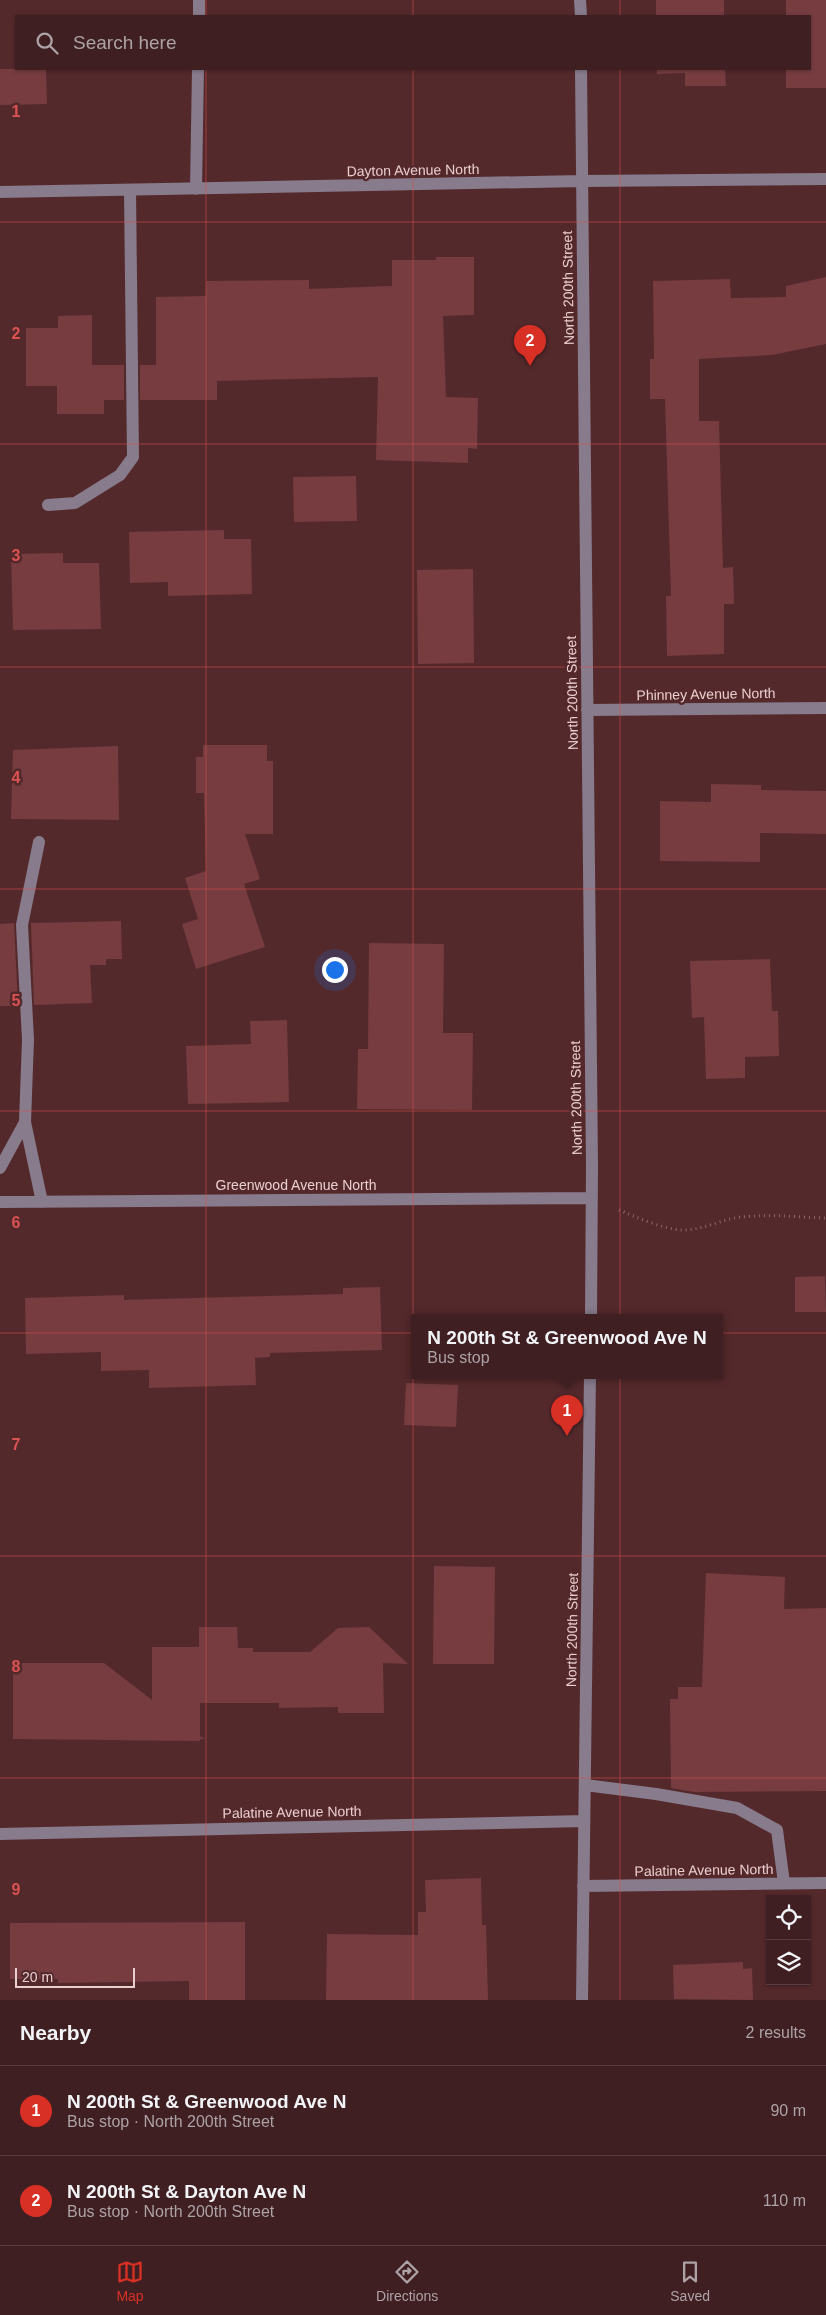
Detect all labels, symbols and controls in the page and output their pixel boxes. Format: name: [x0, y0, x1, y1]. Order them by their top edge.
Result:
search box: [15, 15, 811, 70]
icon: search: [33, 29, 61, 57]
text: Search here: [73, 32, 177, 53]
text: 1: [12, 103, 21, 120]
street label: Dayton Avenue North: [346, 161, 480, 179]
street label: North 200th Street: [559, 231, 577, 345]
text: 2: [12, 325, 21, 342]
pin: 2: [514, 325, 546, 366]
text: 3: [12, 547, 21, 564]
street label: North 200th Street: [563, 636, 581, 750]
street label: Phinney Avenue North: [636, 685, 776, 703]
text: 4: [12, 769, 21, 786]
your location: [322, 957, 348, 983]
text: 5: [12, 992, 21, 1009]
street label: North 200th Street: [567, 1041, 585, 1155]
street label: Greenwood Avenue North: [216, 1177, 376, 1193]
text: 6: [12, 1214, 21, 1231]
popup: [411, 1314, 723, 1379]
text: N 200th St & Greenwood Ave N: [427, 1327, 707, 1348]
text: Bus stop: [427, 1349, 490, 1366]
pin: 1: [551, 1395, 583, 1436]
text: 7: [12, 1436, 21, 1453]
street label: North 200th Street: [563, 1573, 581, 1687]
text: 8: [12, 1658, 21, 1675]
street label: Palatine Avenue North: [222, 1803, 362, 1821]
street label: Palatine Avenue North: [634, 1861, 774, 1879]
text: 9: [12, 1881, 21, 1898]
map controls: [766, 1895, 811, 1985]
button: locate: [766, 1895, 811, 1940]
button: layers: [766, 1940, 811, 1985]
scale bar: [15, 1965, 135, 1988]
text: 20 m: [22, 1969, 53, 1985]
text: Nearby: [20, 2021, 91, 2044]
text: 2 results: [746, 2024, 806, 2041]
text: N 200th St & Greenwood Ave N: [67, 2091, 346, 2112]
text: 1: [32, 2102, 40, 2119]
text: 90 m: [770, 2102, 806, 2119]
text: Bus stop · North 200th Street: [67, 2113, 274, 2130]
text: N 200th St & Dayton Ave N: [67, 2181, 306, 2202]
text: 2: [32, 2192, 40, 2209]
text: 110 m: [763, 2192, 806, 2209]
text: Bus stop · North 200th Street: [67, 2203, 274, 2220]
tab: Map: [116, 2258, 144, 2304]
tab: Directions: [376, 2258, 438, 2304]
tab: Saved: [670, 2258, 710, 2304]

